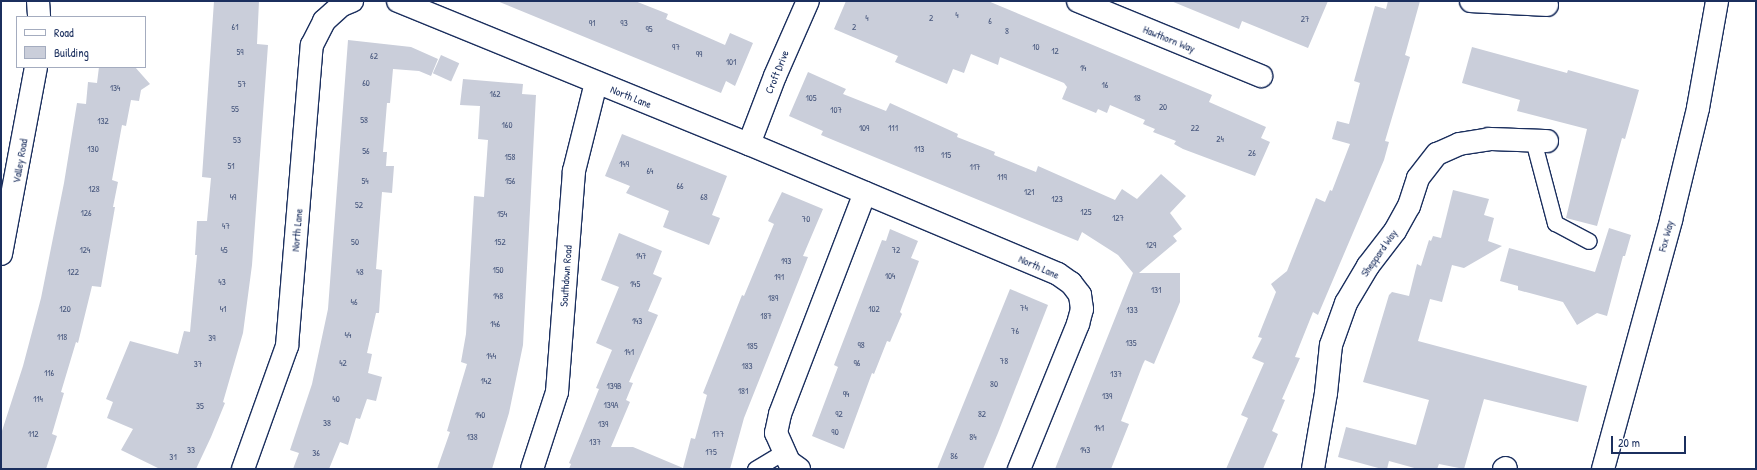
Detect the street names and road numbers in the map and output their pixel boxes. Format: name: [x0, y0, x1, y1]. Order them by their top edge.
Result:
street label: Hawthorn Way: [1141, 23, 1197, 55]
street label: Croft Drive: [762, 48, 792, 96]
street label: North Lane: [608, 83, 654, 111]
street label: Valley Road: [10, 138, 30, 184]
street label: North Lane: [289, 208, 305, 252]
street label: Fox Way: [1656, 219, 1676, 253]
street label: Sheppard Way: [1358, 227, 1400, 279]
street label: Southdown Road: [557, 245, 575, 307]
street label: North Lane: [1017, 252, 1061, 282]

